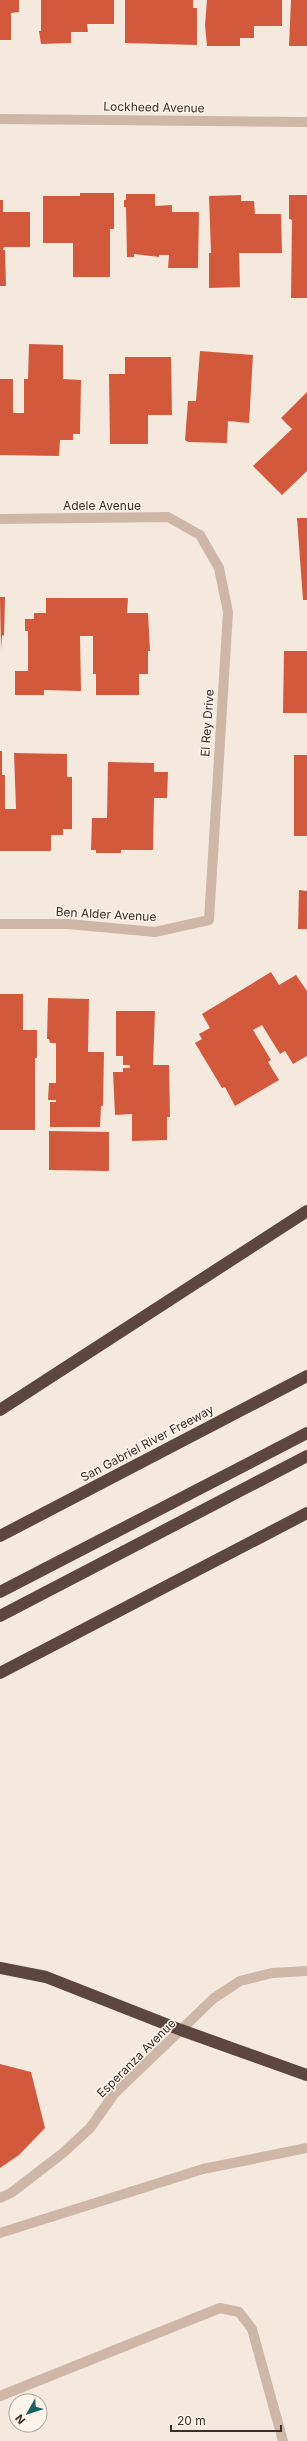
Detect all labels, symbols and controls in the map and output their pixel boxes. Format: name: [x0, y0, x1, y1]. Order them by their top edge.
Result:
street label: Lockheed Avenue: [103, 99, 205, 115]
street label: Adele Avenue: [63, 498, 141, 513]
street label: El Rey Drive: [197, 689, 217, 757]
street label: Ben Alder Avenue: [55, 904, 157, 924]
street label: San Gabriel River Freeway: [78, 1401, 216, 1485]
street label: Esperanza Avenue: [94, 2016, 178, 2100]
north arrow: [8, 2393, 48, 2433]
scale bar: [171, 2407, 281, 2433]
text: N: [12, 2412, 28, 2427]
text: 20 m: [177, 2413, 206, 2428]

